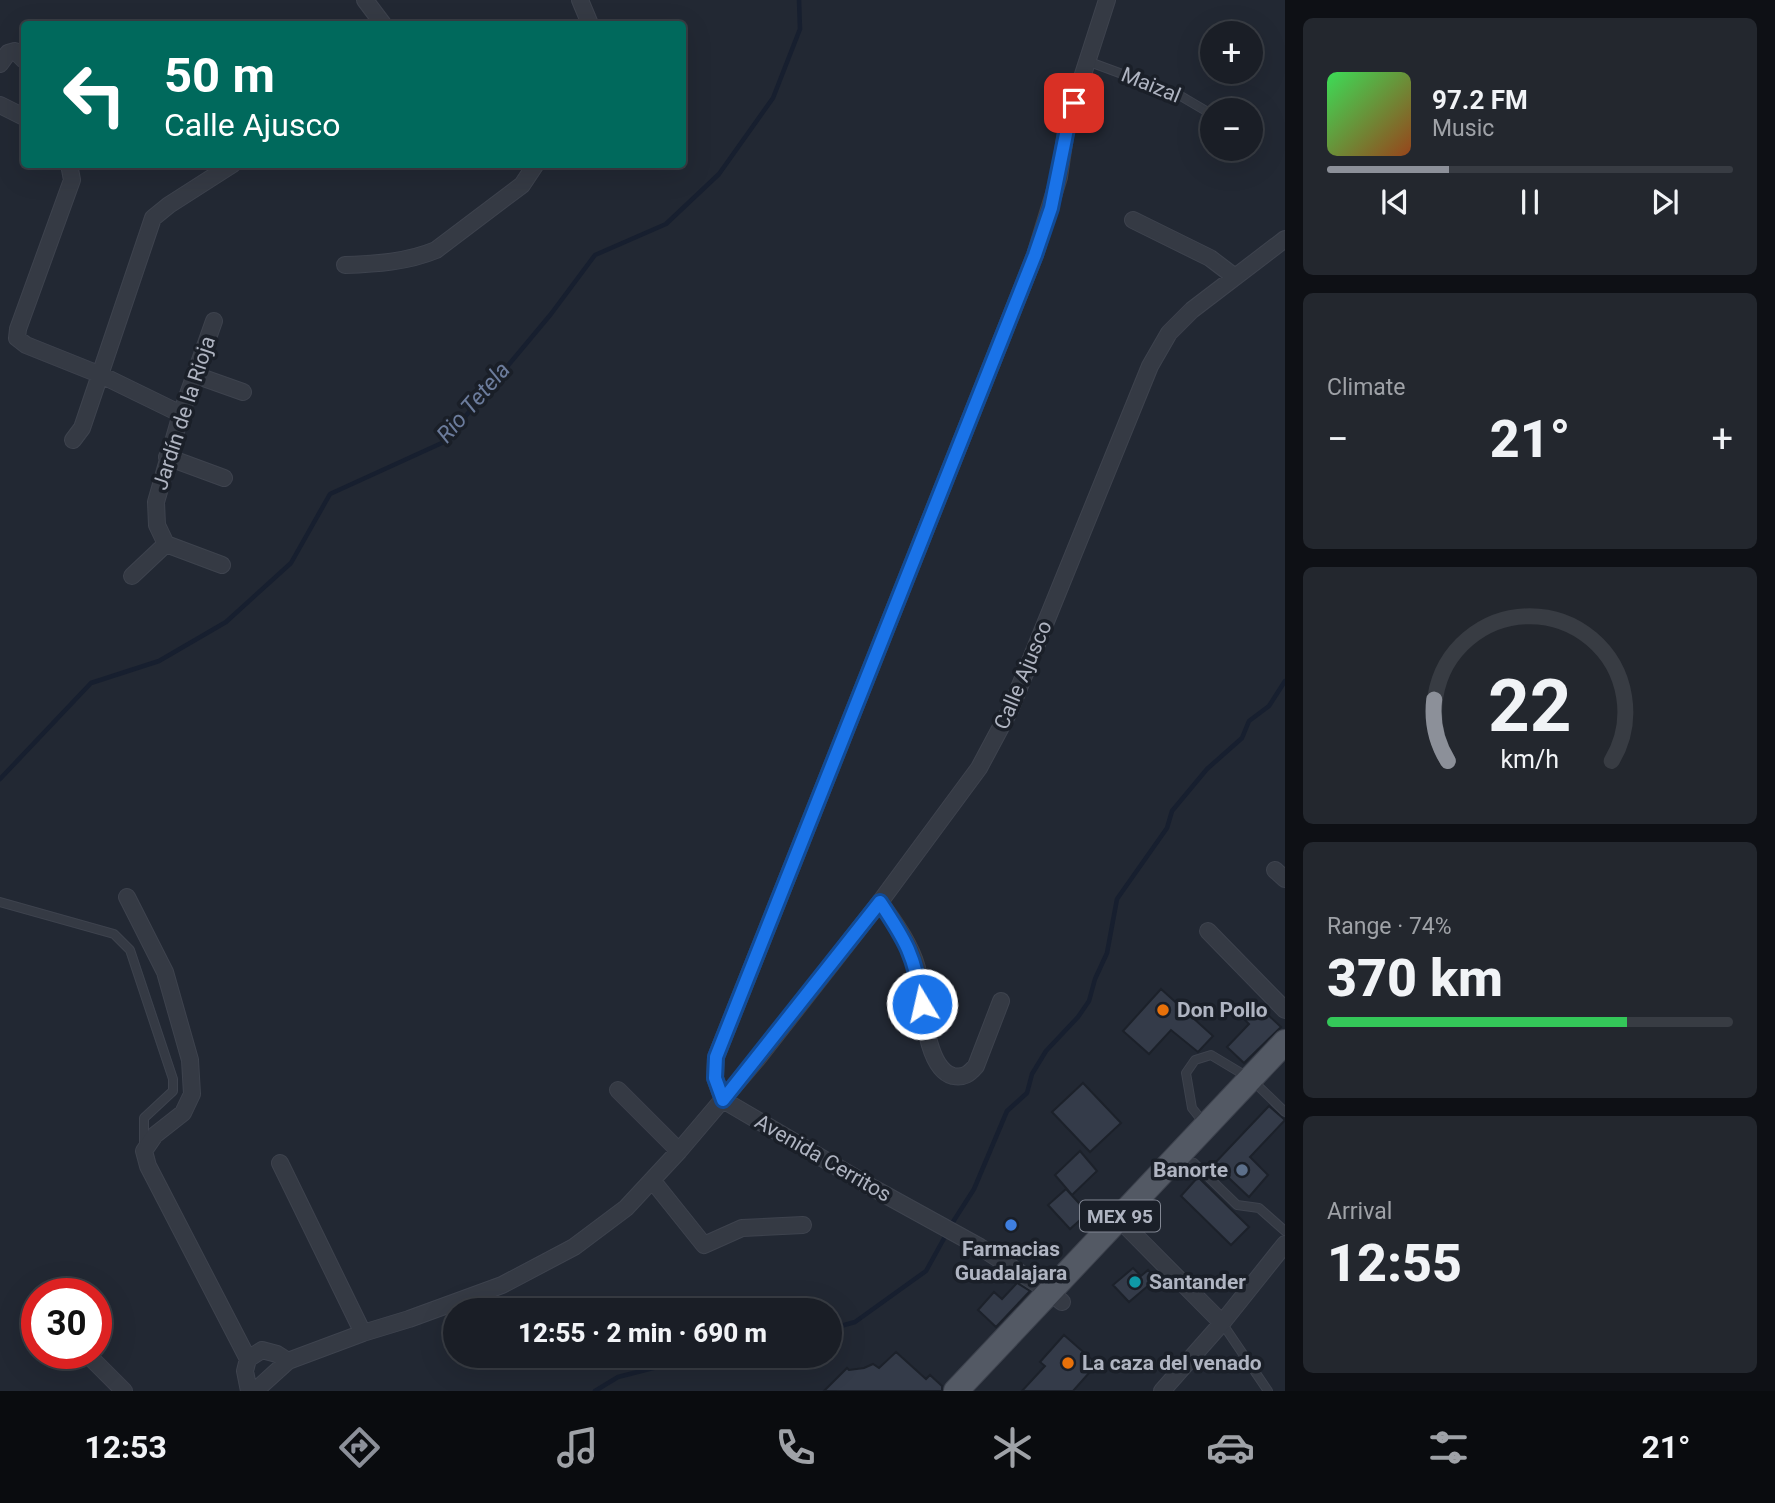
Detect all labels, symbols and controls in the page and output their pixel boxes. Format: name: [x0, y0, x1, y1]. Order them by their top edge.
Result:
map controls: [1200, 21, 1263, 161]
button: +: [1200, 21, 1263, 84]
text: 50 m: [164, 47, 275, 104]
icon: left: [49, 49, 140, 140]
street label: Maizal: [1118, 62, 1184, 108]
pin: [1044, 73, 1104, 133]
icon: arrive: [1055, 84, 1093, 122]
text: 97.2 FM: [1432, 85, 1528, 115]
button: −: [1200, 98, 1263, 161]
text: Calle Ajusco: [164, 106, 340, 144]
text: Music: [1432, 115, 1494, 142]
icon: previous: [1376, 183, 1414, 221]
icon: pause: [1511, 183, 1549, 221]
icon: next: [1646, 183, 1684, 221]
street label: Jardín de la Rioja: [148, 333, 220, 493]
water label: Rio Tetela: [431, 357, 516, 448]
text: Climate: [1327, 374, 1406, 401]
text: 21°: [1490, 409, 1570, 470]
text: −: [1327, 417, 1349, 461]
text: +: [1711, 417, 1733, 461]
street label: Calle Ajusco: [989, 617, 1057, 733]
text: 22: [1488, 664, 1572, 750]
text: km/h: [1501, 745, 1559, 774]
text: Range · 74%: [1327, 913, 1452, 940]
text: 370 km: [1327, 948, 1503, 1009]
position arrow: [885, 967, 959, 1041]
place label: Don Pollo: [1177, 998, 1268, 1022]
marker: Don Pollo: [1155, 1002, 1171, 1018]
street label: Avenida Cerritos: [751, 1109, 895, 1207]
place label: Banorte: [1153, 1158, 1228, 1182]
marker: Banorte: [1234, 1162, 1250, 1178]
text: Arrival: [1327, 1198, 1392, 1225]
road number: MEX 95: [1080, 1200, 1160, 1232]
marker: Farmacias Guadalajara: [1003, 1217, 1019, 1233]
text: 12:55: [1327, 1233, 1462, 1294]
place label: Farmacias Guadalajara: [955, 1237, 1067, 1285]
place label: Santander: [1149, 1270, 1246, 1294]
marker: Santander: [1127, 1274, 1143, 1290]
speed limit sign: 30: [21, 1278, 112, 1369]
text: 12:55 · 2 min · 690 m: [518, 1318, 767, 1348]
place label: La caza del venado: [1082, 1351, 1262, 1375]
marker: La caza del venado: [1060, 1355, 1076, 1371]
icon: directions: [335, 1423, 384, 1472]
icon: music: [553, 1423, 602, 1472]
icon: phone: [771, 1423, 820, 1472]
icon: climate: [988, 1423, 1037, 1472]
icon: car: [1206, 1423, 1255, 1472]
icon: filters: [1424, 1423, 1473, 1472]
text: 12:53: [84, 1428, 167, 1466]
text: 21°: [1641, 1428, 1691, 1466]

